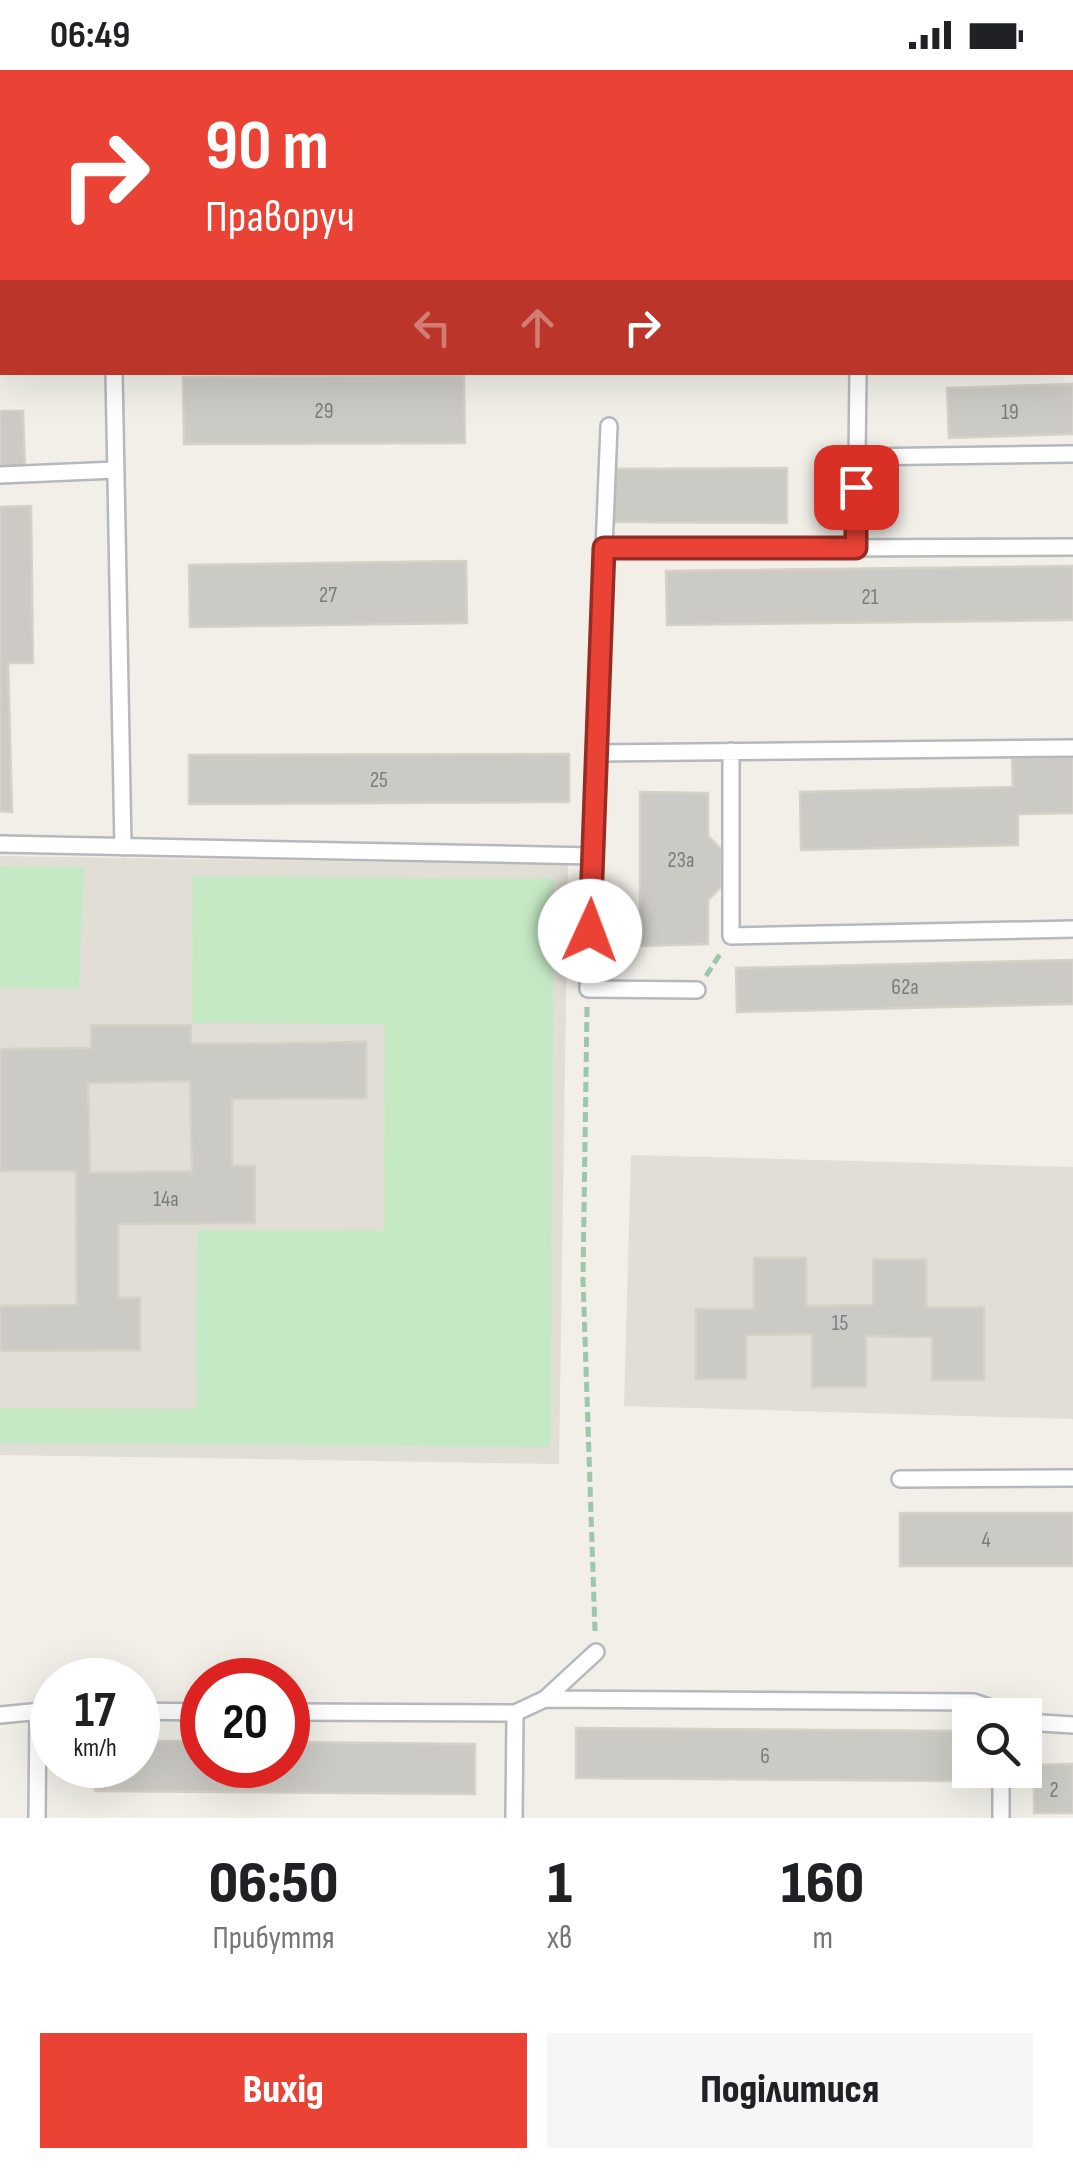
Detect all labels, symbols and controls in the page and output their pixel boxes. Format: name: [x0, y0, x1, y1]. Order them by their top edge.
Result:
text: 06:49: [50, 13, 130, 58]
text: 90 m: [205, 105, 329, 189]
icon: right: [40, 110, 170, 240]
text: Праворуч: [205, 190, 355, 245]
icon: left: [405, 300, 460, 355]
icon: ahead: [510, 300, 565, 355]
icon: right: [615, 300, 670, 355]
house number: 29: [315, 398, 333, 425]
house number: 19: [1001, 399, 1019, 426]
pin: [814, 445, 899, 530]
icon: arrive: [829, 460, 884, 515]
house number: 27: [319, 582, 337, 609]
house number: 21: [862, 584, 879, 611]
house number: 25: [370, 767, 388, 794]
house number: 23а: [668, 847, 694, 874]
position arrow: [538, 879, 642, 983]
house number: 62а: [891, 974, 919, 1001]
house number: 14а: [153, 1186, 179, 1213]
house number: 15: [832, 1310, 848, 1337]
house number: 4: [981, 1527, 991, 1554]
speed limit sign: 20: [180, 1658, 310, 1788]
text: 17: [74, 1681, 116, 1741]
map controls: [952, 1698, 1042, 1788]
button: search: [952, 1698, 1042, 1788]
text: km/h: [73, 1733, 117, 1764]
house number: 6: [760, 1743, 770, 1770]
house number: 2: [1049, 1777, 1059, 1804]
text: 06:50: [209, 1848, 338, 1920]
text: 1: [547, 1848, 572, 1920]
text: 160: [781, 1848, 864, 1920]
text: Прибуття: [213, 1919, 334, 1958]
text: хв: [547, 1919, 572, 1958]
text: m: [812, 1919, 833, 1958]
button: Вихід: [40, 2033, 527, 2148]
button: Поділитися: [547, 2033, 1033, 2148]

